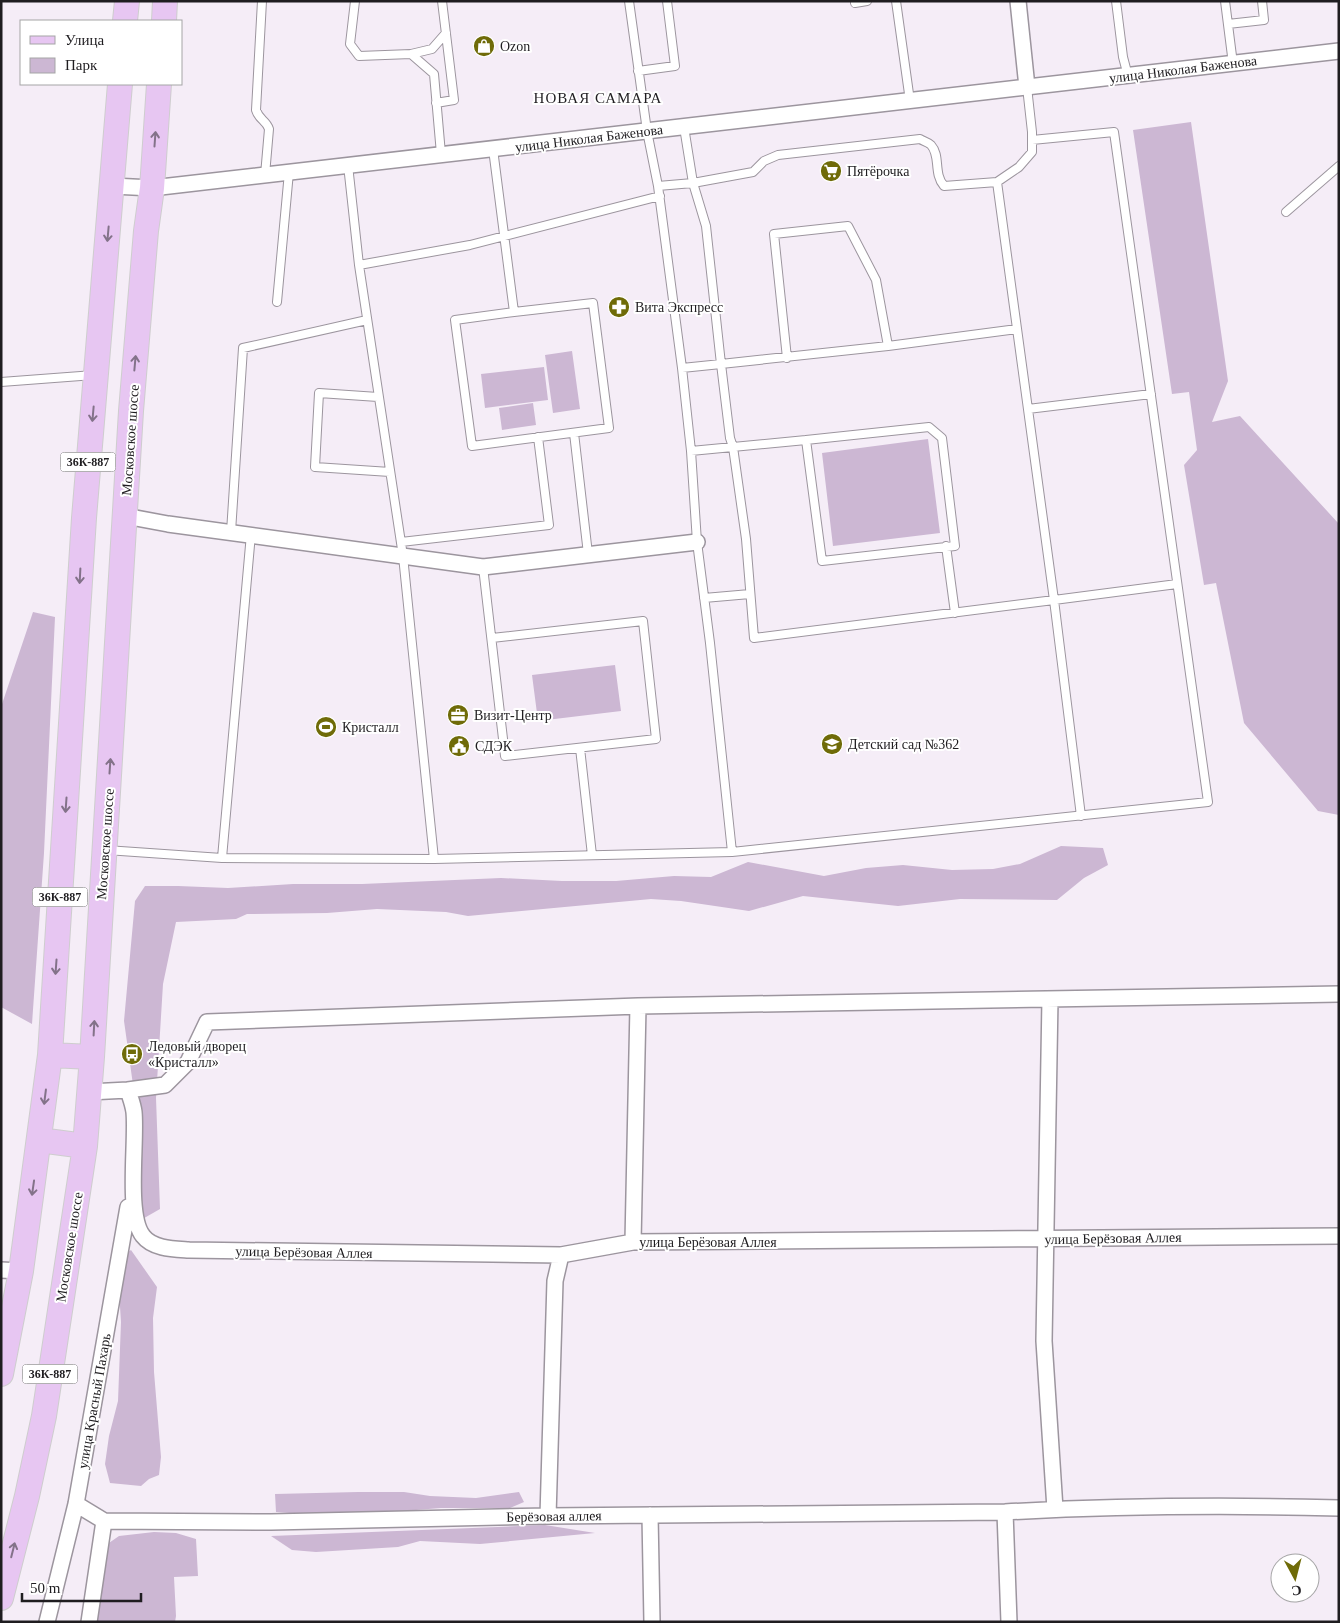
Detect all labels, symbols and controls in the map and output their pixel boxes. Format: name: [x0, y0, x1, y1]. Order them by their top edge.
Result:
legend: [20, 20, 182, 85]
text: Улица: [65, 32, 104, 48]
shop icon: Ozon: [472, 34, 496, 58]
place label: Ozon: [500, 39, 530, 54]
street label: улица Николая Баженова: [1108, 53, 1259, 86]
text: Парк: [65, 57, 98, 73]
district label: НОВАЯ САМАРА: [534, 90, 662, 106]
street label: улица Николая Баженова: [514, 122, 665, 155]
one-way arrow: [151, 131, 160, 147]
supermarket icon: Пятёрочка: [819, 159, 843, 183]
place label: Пятёрочка: [847, 164, 910, 179]
one-way arrow: [103, 226, 113, 242]
pharmacy icon: Вита Экспресс: [607, 295, 631, 319]
place label: Вита Экспресс: [635, 300, 723, 315]
one-way arrow: [130, 355, 140, 371]
street label: Московское шоссе: [119, 384, 142, 496]
one-way arrow: [88, 405, 97, 421]
road number: 36К-887: [61, 452, 116, 472]
one-way arrow: [75, 567, 84, 583]
office icon: Визит-Центр: [446, 703, 470, 727]
place label: Визит-Центр: [474, 708, 552, 723]
sports icon: Кристалл: [314, 715, 338, 739]
place label: Кристалл: [342, 720, 399, 735]
school or university icon: Детский сад №362: [820, 732, 844, 756]
public building icon: СДЭК: [447, 734, 471, 758]
place label: Детский сад №362: [848, 737, 959, 752]
place label: СДЭК: [475, 739, 513, 754]
one-way arrow: [105, 758, 114, 774]
street label: Московское шоссе: [94, 788, 117, 900]
one-way arrow: [61, 797, 70, 813]
road number: 36К-887: [32, 888, 88, 906]
one-way arrow: [51, 959, 60, 975]
one-way arrow: [89, 1020, 98, 1036]
place label: Ледовый дворец «Кристалл»: [148, 1039, 246, 1070]
bus stop icon: Ледовый дворец «Кристалл»: [120, 1042, 144, 1066]
one-way arrow: [40, 1089, 50, 1105]
one-way arrow: [27, 1180, 37, 1196]
street label: Московское шоссе: [53, 1191, 86, 1303]
street label: улица Берёзовая Аллея: [1044, 1230, 1182, 1247]
street label: улица Берёзовая Аллея: [639, 1235, 777, 1250]
street label: улица Берёзовая Аллея: [235, 1244, 373, 1261]
street label: улица Красный Пахарь: [75, 1332, 114, 1470]
road number: 36К-887: [22, 1365, 78, 1384]
street label: Берёзовая аллея: [506, 1508, 602, 1525]
one-way arrow: [9, 1543, 18, 1559]
north arrow: [1270, 1553, 1320, 1603]
scale bar: [22, 1570, 141, 1602]
text: 50 m: [30, 1580, 61, 1596]
text: С: [1291, 1582, 1302, 1598]

